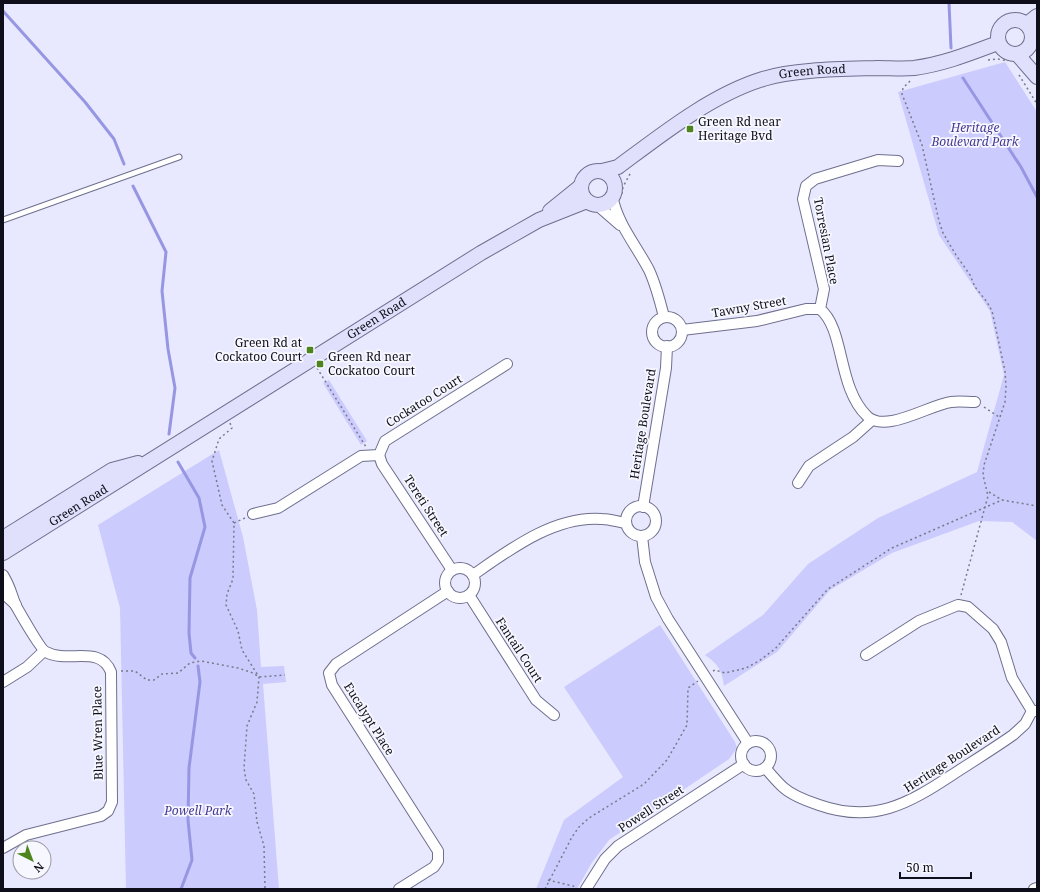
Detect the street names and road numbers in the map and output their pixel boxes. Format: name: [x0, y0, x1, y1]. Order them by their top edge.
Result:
street label: Green Road: [777, 60, 847, 83]
street label: Torresian Place: [810, 196, 843, 286]
street label: Tawny Street: [711, 292, 787, 321]
street label: Green Road: [343, 293, 410, 343]
street label: Heritage Boulevard: [625, 367, 660, 480]
street label: Cockatoo Court: [382, 370, 465, 431]
street label: Tereti Street: [400, 472, 453, 540]
street label: Green Road: [45, 480, 112, 530]
street label: Fantail Court: [492, 614, 547, 686]
street label: Eucalypt Place: [340, 679, 399, 758]
street label: Blue Wren Place: [88, 686, 107, 780]
street label: Heritage Boulevard: [900, 721, 1004, 796]
street label: Powell Street: [615, 781, 687, 836]

